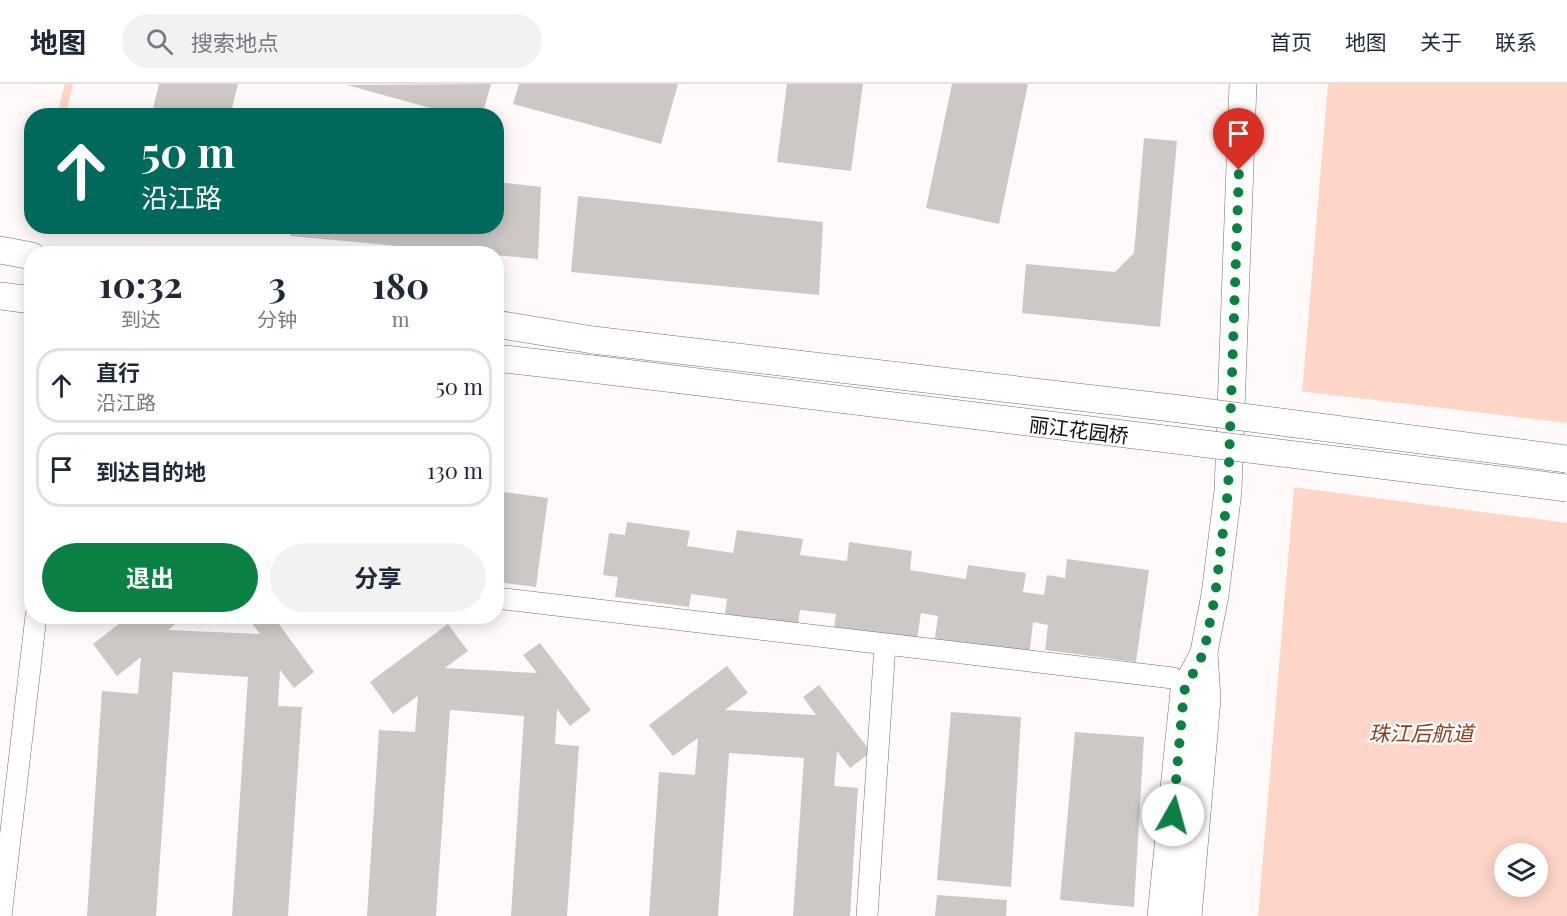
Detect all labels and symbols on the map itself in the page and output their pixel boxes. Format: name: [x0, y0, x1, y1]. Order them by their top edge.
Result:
pin: [1213, 108, 1264, 170]
street label: 丽江花园桥: [1028, 410, 1130, 448]
water label: 珠江后航道: [1369, 718, 1476, 746]
position arrow: [1141, 783, 1205, 847]

